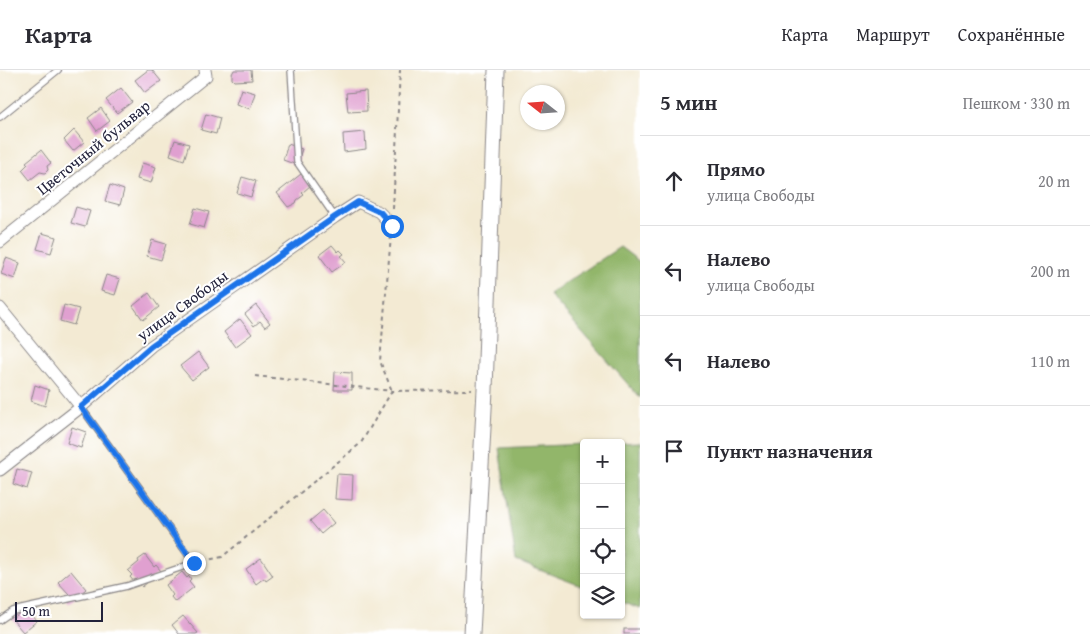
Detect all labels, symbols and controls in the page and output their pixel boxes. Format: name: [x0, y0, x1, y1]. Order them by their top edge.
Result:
text: Карта: [25, 17, 92, 52]
text: Карта: [782, 21, 828, 48]
text: Маршрут: [856, 21, 930, 48]
text: Сохранённые: [958, 21, 1065, 48]
north arrow: [520, 85, 565, 130]
text: 5 мин: [660, 87, 717, 118]
text: Пешком · 330 m: [963, 91, 1070, 115]
street label: Цветочный бульвар: [31, 93, 155, 200]
text: Прямо: [707, 155, 765, 183]
icon: ahead: [660, 167, 688, 195]
text: 20 m: [1038, 169, 1070, 193]
text: улица Свободы: [707, 183, 815, 207]
route start: [381, 215, 404, 238]
text: Налево: [707, 245, 770, 273]
icon: left: [660, 257, 688, 285]
text: 200 m: [1030, 259, 1070, 283]
street label: улица Свободы: [131, 264, 233, 347]
text: улица Свободы: [707, 273, 815, 297]
icon: left: [660, 347, 688, 375]
text: Налево: [707, 347, 770, 375]
text: 110 m: [1030, 349, 1070, 373]
icon: arrive: [660, 437, 688, 465]
text: Пункт назначения: [707, 437, 873, 465]
map controls: [580, 439, 625, 619]
button: +: [580, 439, 625, 484]
button: −: [580, 484, 625, 529]
button: locate: [580, 529, 625, 574]
route end: [183, 552, 206, 575]
button: layers: [580, 574, 625, 619]
scale bar: [15, 599, 102, 622]
text: 50 m: [22, 601, 50, 621]

